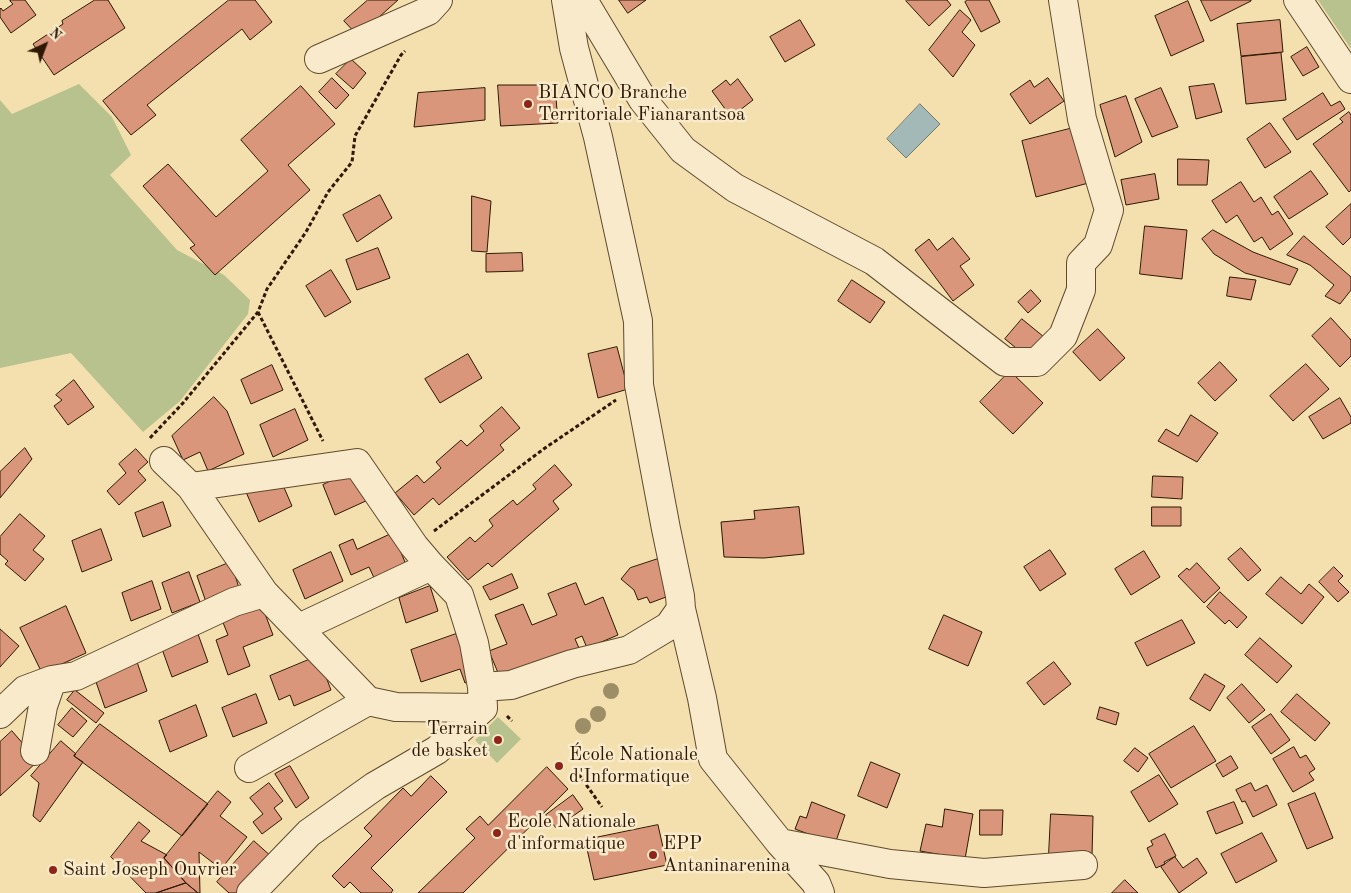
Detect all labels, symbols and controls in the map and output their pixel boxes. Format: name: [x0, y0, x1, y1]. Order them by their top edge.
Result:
north arrow: [20, 20, 70, 70]
text: N: [47, 25, 64, 43]
place label: BIANCO Branche Territoriale Fianarantsoa: [538, 82, 745, 126]
marker: BIANCO Branche Territoriale Fianarantsoa: [522, 98, 534, 110]
place label: Terrain de basket: [411, 718, 488, 762]
marker: Terrain de basket: [492, 734, 504, 746]
place label: École Nationale d'Informatique: [569, 744, 698, 788]
marker: École Nationale d'Informatique: [553, 760, 565, 772]
place label: Ecole Nationale d'informatique: [507, 811, 636, 855]
marker: Ecole Nationale d'informatique: [491, 827, 503, 839]
place label: EPP Antaninarenina: [663, 833, 790, 877]
marker: EPP Antaninarenina: [647, 849, 659, 861]
place label: Saint Joseph Ouvrier: [63, 859, 237, 881]
marker: Saint Joseph Ouvrier: [47, 864, 59, 876]

